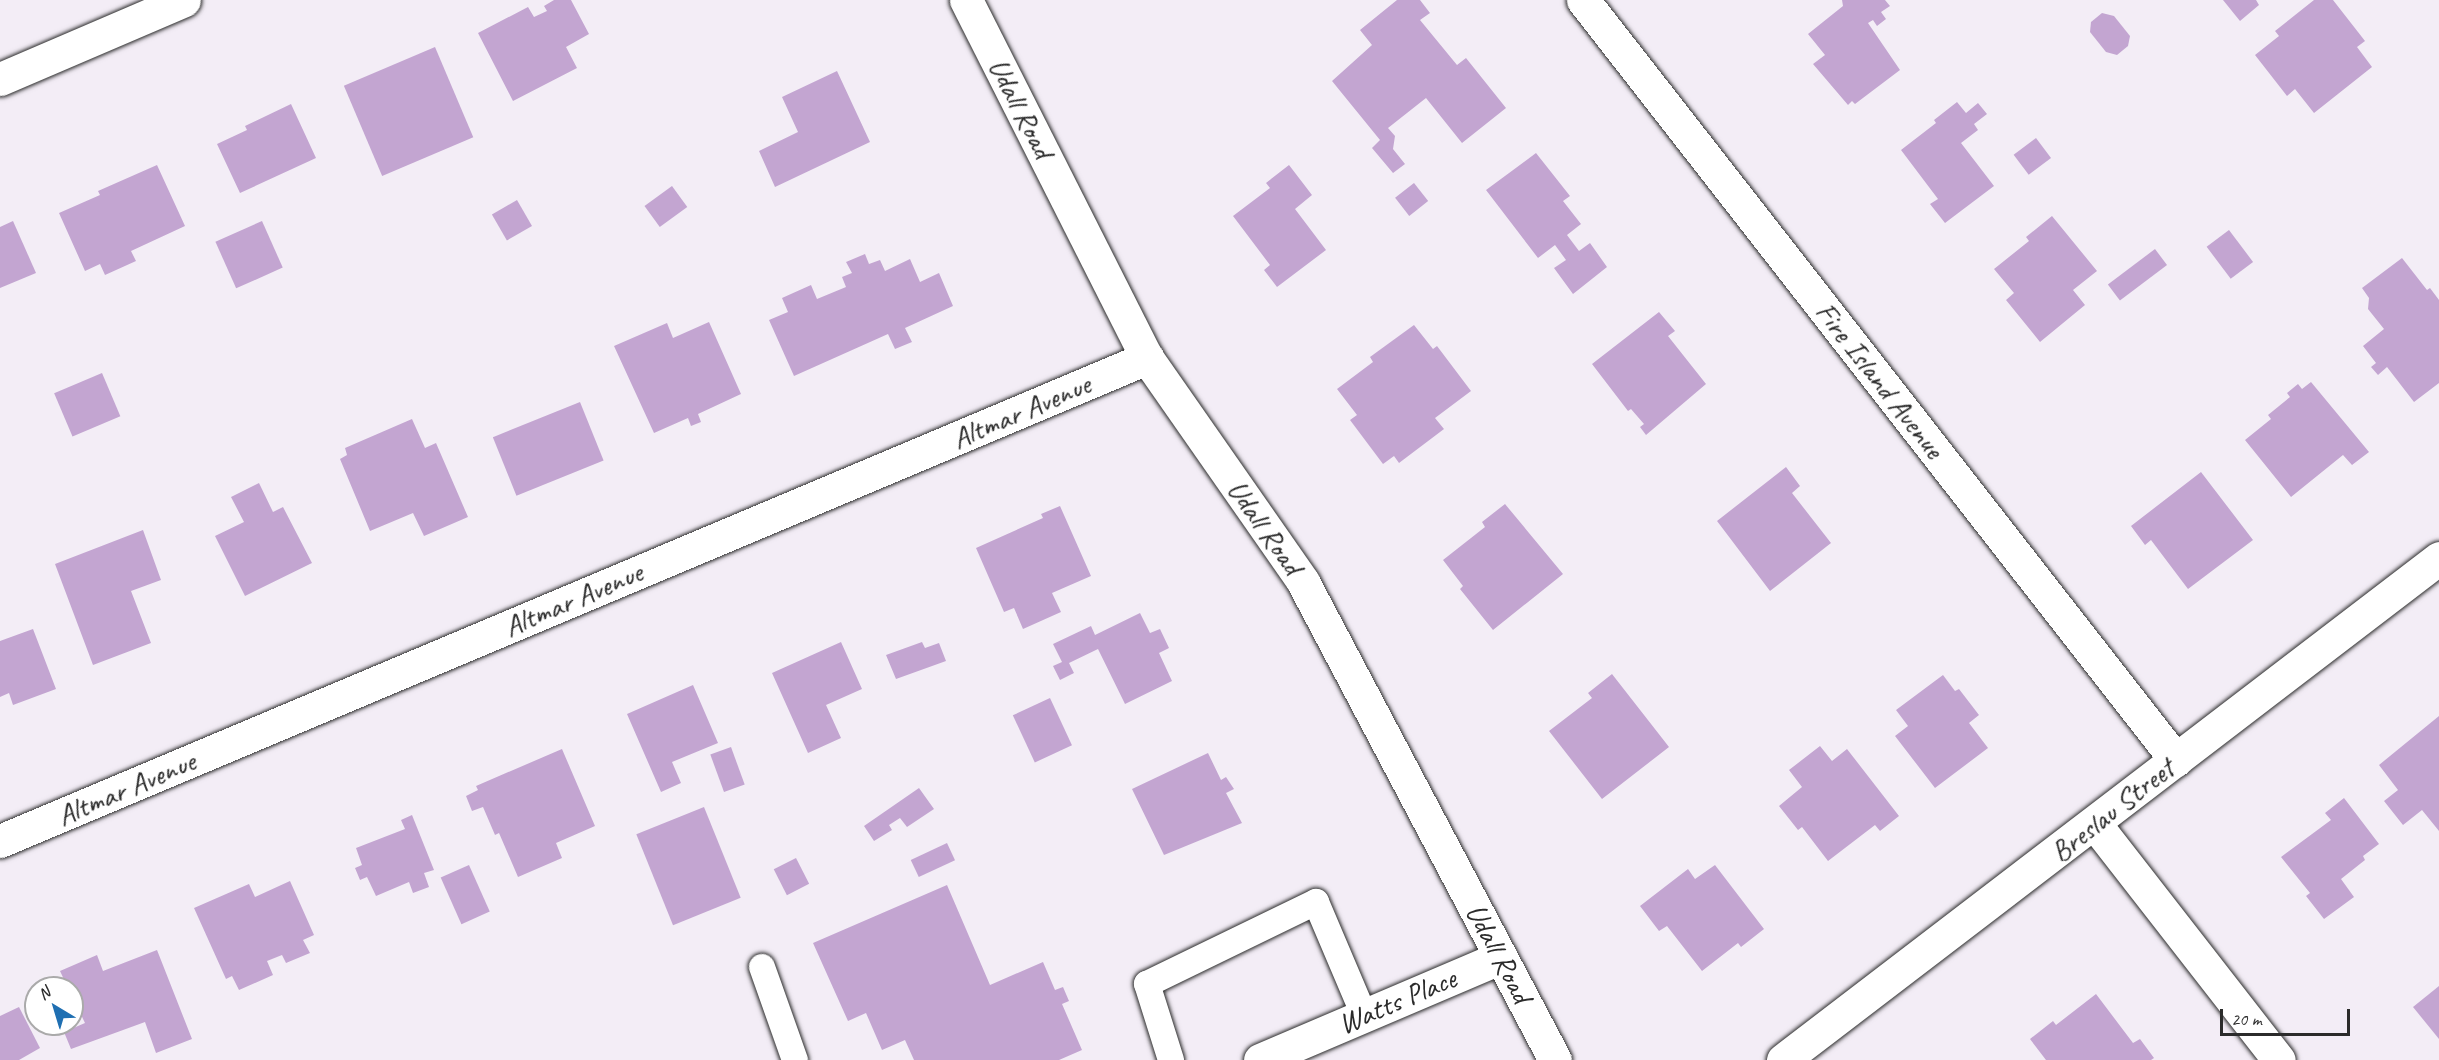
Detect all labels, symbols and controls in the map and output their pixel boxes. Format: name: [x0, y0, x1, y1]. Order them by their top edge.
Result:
street label: Udall Road: [981, 52, 1061, 164]
street label: Fire Island Avenue: [1808, 294, 1952, 466]
street label: Altmar Avenue: [946, 366, 1096, 456]
street label: Udall Road: [1220, 473, 1310, 581]
street label: Altmar Avenue: [498, 554, 648, 644]
street label: Altmar Avenue: [51, 743, 201, 833]
street label: Breslau Street: [2043, 751, 2181, 869]
street label: Udall Road: [1458, 897, 1540, 1009]
street label: Watts Place: [1333, 960, 1461, 1042]
north arrow: [24, 976, 84, 1036]
text: N: [34, 982, 54, 1004]
scale bar: [2223, 997, 2354, 1035]
text: 20 m: [2231, 1008, 2262, 1030]

